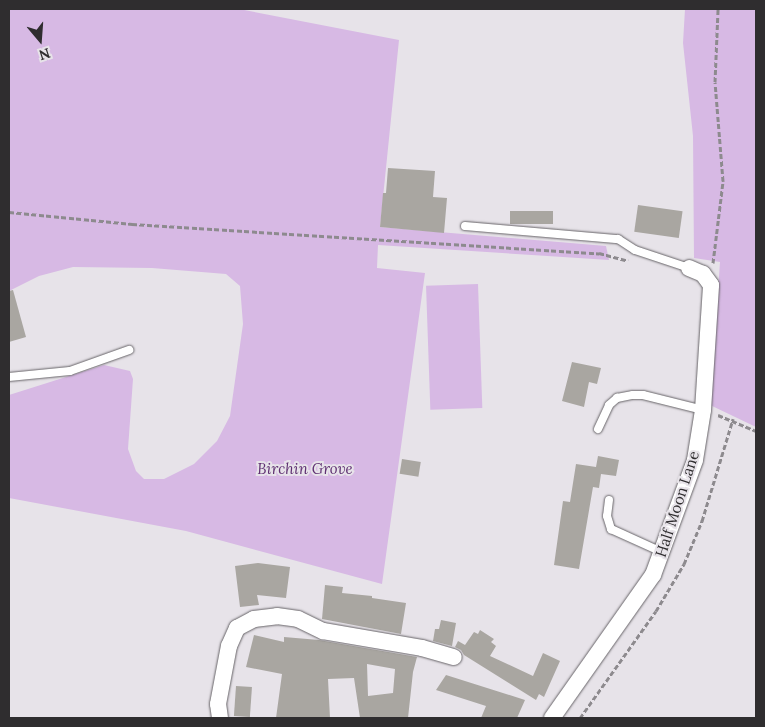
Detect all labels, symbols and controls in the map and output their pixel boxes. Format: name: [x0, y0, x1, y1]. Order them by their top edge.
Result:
north arrow: [15, 15, 65, 65]
text: N: [37, 44, 53, 64]
street label: Half Moon Lane: [651, 449, 703, 559]
park label: Birchin Grove: [257, 460, 353, 478]

